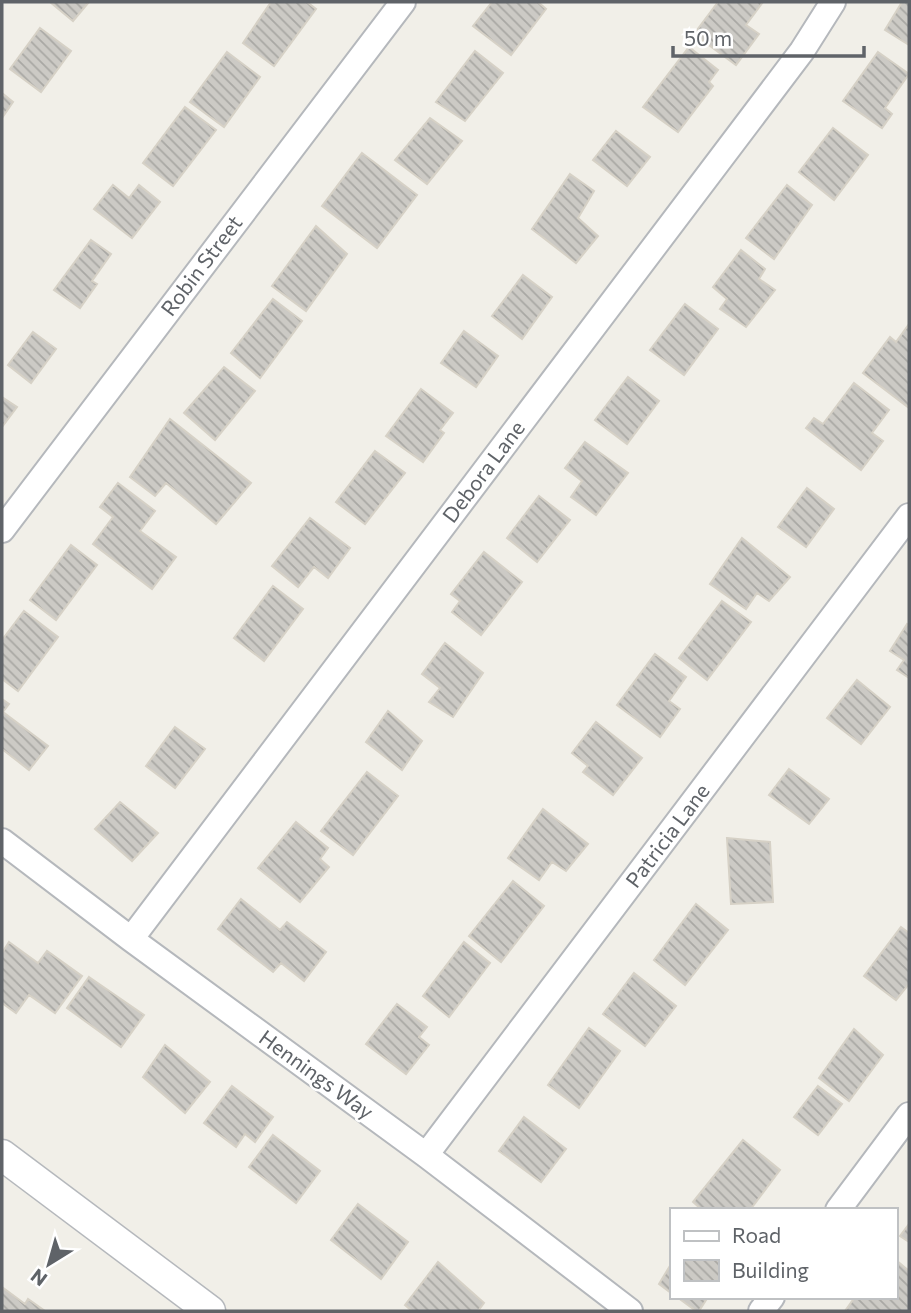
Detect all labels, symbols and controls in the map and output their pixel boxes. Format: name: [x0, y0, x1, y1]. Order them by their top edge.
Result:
scale bar: [673, 14, 864, 58]
text: 50 m: [684, 25, 732, 50]
street label: Robin Street: [155, 210, 247, 320]
street label: Debora Lane: [436, 415, 529, 527]
street label: Patricia Lane: [620, 778, 714, 892]
street label: Hennings Way: [255, 1024, 379, 1124]
legend: [670, 1208, 897, 1299]
text: Road: [732, 1222, 781, 1247]
north arrow: [14, 1229, 84, 1299]
text: Building: [732, 1257, 809, 1282]
text: N: [26, 1264, 51, 1291]

